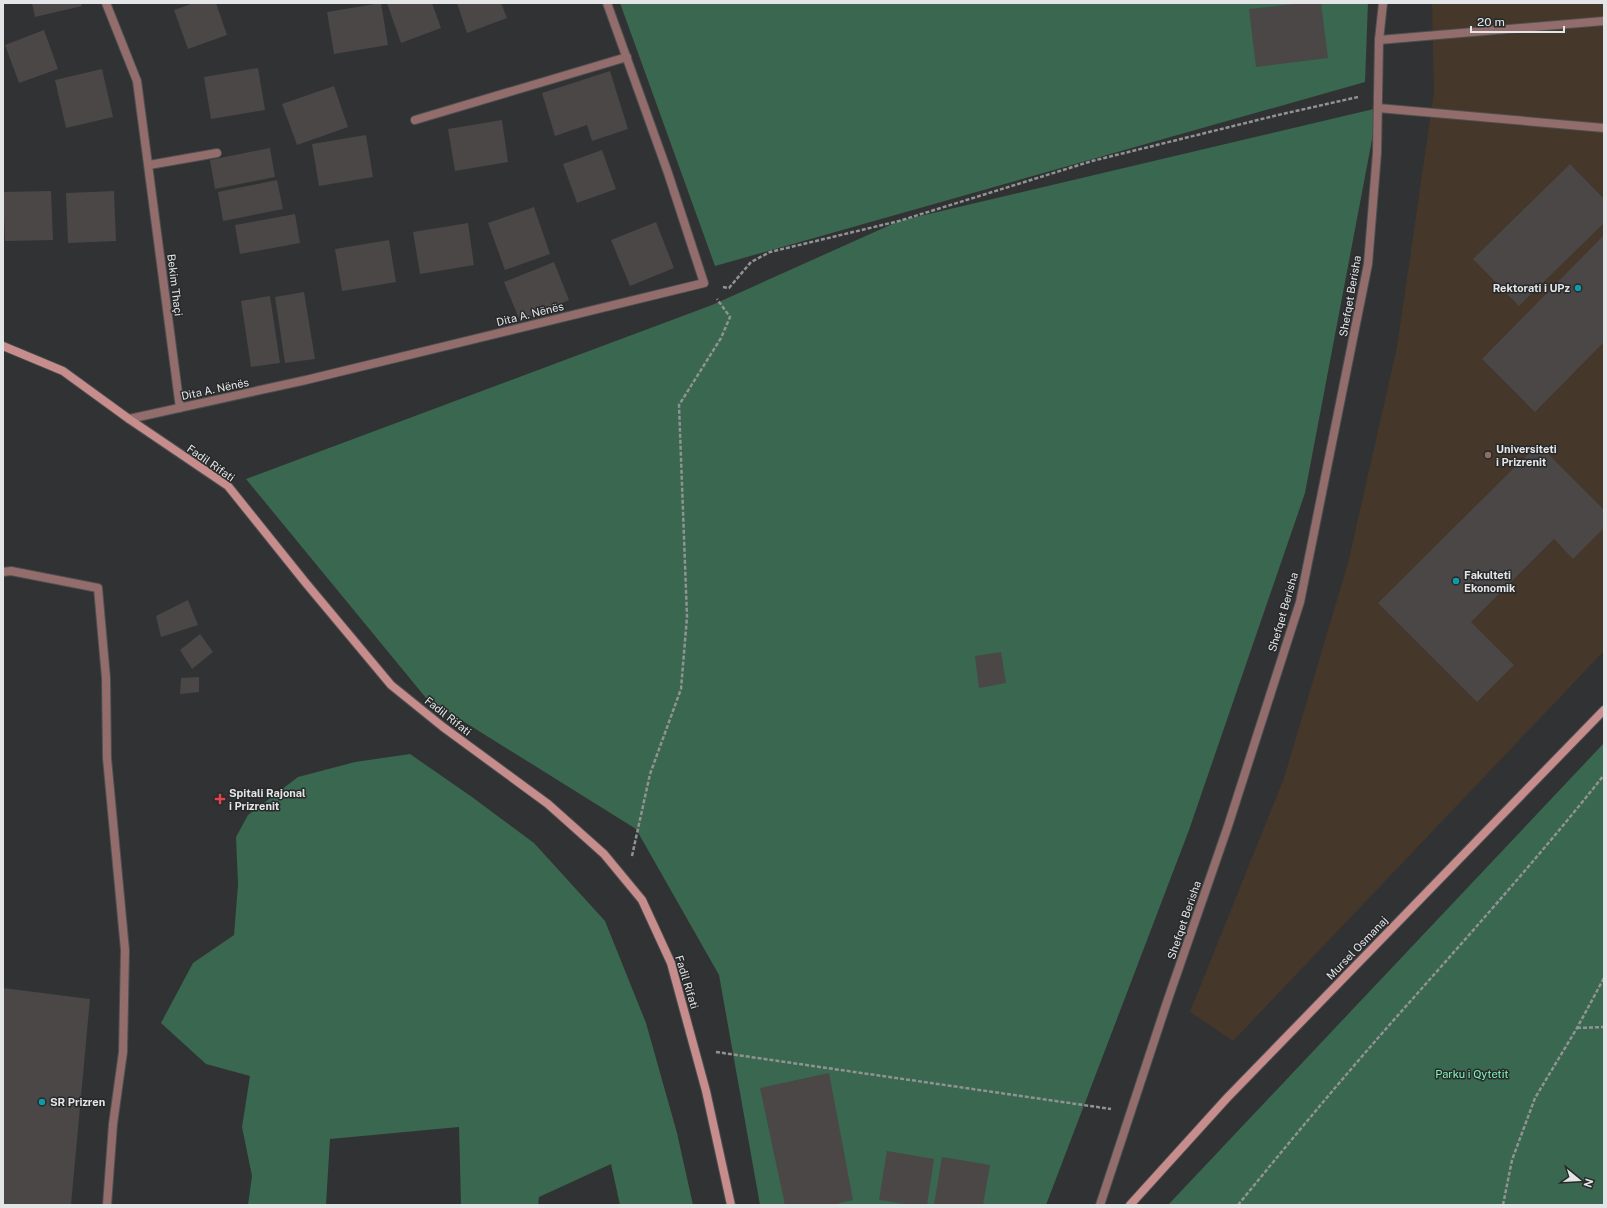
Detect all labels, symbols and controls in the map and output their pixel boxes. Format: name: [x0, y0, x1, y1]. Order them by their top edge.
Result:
scale bar: [1471, 8, 1564, 34]
text: 20 m: [1477, 15, 1505, 29]
street label: Bekim Thaçi: [164, 253, 185, 317]
street label: Shefqet Berisha: [1337, 255, 1363, 337]
place label: Rektorati i UPz: [1493, 282, 1571, 294]
marker: Rektorati i UPz: [1573, 283, 1583, 293]
street label: Dita A. Nënës: [495, 300, 565, 328]
street label: Dita A. Nënës: [180, 376, 250, 402]
street label: Fadil Rifati: [185, 442, 237, 484]
place label: Universiteti i Prizrenit: [1496, 443, 1557, 468]
marker: Universiteti i Prizrenit: [1483, 450, 1493, 460]
place label: Fakulteti Ekonomik: [1464, 569, 1516, 594]
street label: Shefqet Berisha: [1266, 571, 1300, 653]
marker: Fakulteti Ekonomik: [1451, 576, 1461, 586]
street label: Fadil Rifati: [423, 694, 473, 738]
place label: Spitali Rajonal i Prizrenit: [229, 787, 306, 812]
marker: Spitali Rajonal i Prizrenit: [214, 793, 226, 805]
street label: Shefqet Berisha: [1165, 879, 1203, 961]
street label: Mursel Osmanaj: [1324, 914, 1390, 982]
street label: Fadil Rifati: [673, 954, 701, 1010]
park label: Parku i Qytetit: [1435, 1068, 1509, 1080]
place label: SR Prizren: [50, 1096, 105, 1108]
marker: SR Prizren: [37, 1097, 47, 1107]
north arrow: [1559, 1160, 1599, 1200]
text: N: [1581, 1177, 1596, 1189]

